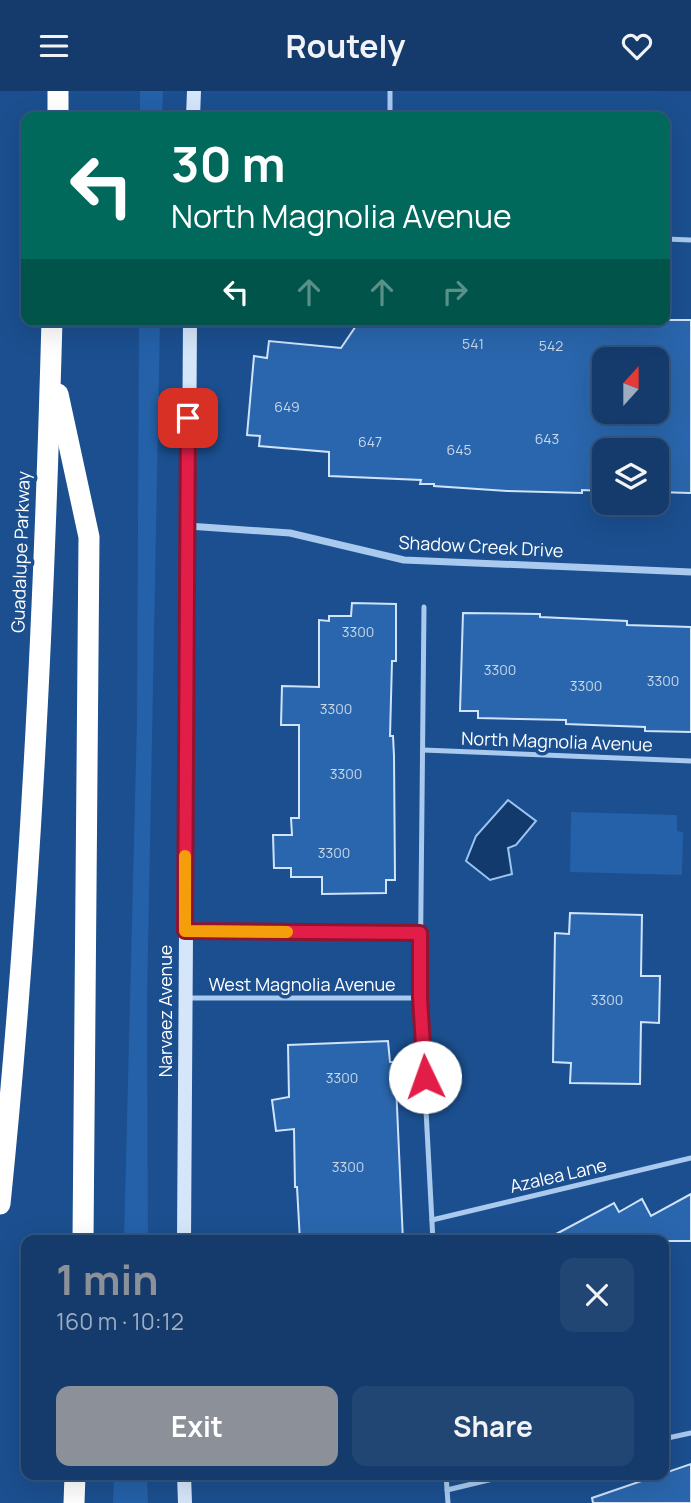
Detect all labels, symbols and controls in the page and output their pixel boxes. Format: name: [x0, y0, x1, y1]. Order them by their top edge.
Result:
text: Routely: [285, 24, 406, 68]
icon: menu: [35, 27, 73, 65]
icon: heart: [618, 27, 656, 65]
text: 30 m: [171, 130, 286, 197]
icon: left: [56, 140, 147, 231]
text: North Magnolia Avenue: [171, 194, 512, 238]
icon: left: [217, 273, 255, 311]
icon: ahead: [290, 273, 328, 311]
icon: ahead: [363, 273, 401, 311]
icon: right: [436, 273, 474, 311]
house number: 541: [462, 334, 484, 353]
house number: 542: [539, 336, 563, 355]
north arrow: [592, 347, 668, 423]
map controls: [592, 347, 669, 515]
pin: [158, 388, 218, 448]
house number: 649: [274, 397, 300, 416]
icon: arrive: [169, 399, 207, 437]
house number: 643: [535, 429, 559, 448]
house number: 647: [358, 432, 382, 451]
button: layers: [592, 438, 669, 515]
house number: 645: [446, 440, 472, 459]
street label: Guadalupe Parkway: [5, 470, 35, 633]
street label: Shadow Creek Drive: [398, 530, 564, 562]
house number: 3300: [342, 622, 374, 641]
house number: 3300: [484, 660, 516, 679]
house number: 3300: [647, 671, 679, 690]
house number: 3300: [570, 676, 602, 695]
house number: 3300: [320, 699, 352, 718]
street label: North Magnolia Avenue: [461, 726, 653, 756]
house number: 3300: [330, 764, 362, 783]
house number: 3300: [318, 843, 350, 862]
street label: Narvaez Avenue: [153, 945, 177, 1077]
street label: West Magnolia Avenue: [208, 972, 396, 996]
house number: 3300: [591, 990, 623, 1009]
position arrow: [388, 1040, 462, 1114]
house number: 3300: [326, 1068, 358, 1087]
street label: Azalea Lane: [507, 1152, 609, 1198]
house number: 3300: [332, 1157, 364, 1176]
text: 1 min: [56, 1250, 159, 1308]
button: close: [560, 1258, 634, 1332]
text: 160 m · 10:12: [56, 1305, 184, 1337]
button: Exit: [56, 1386, 338, 1466]
button: Share: [352, 1386, 634, 1466]

